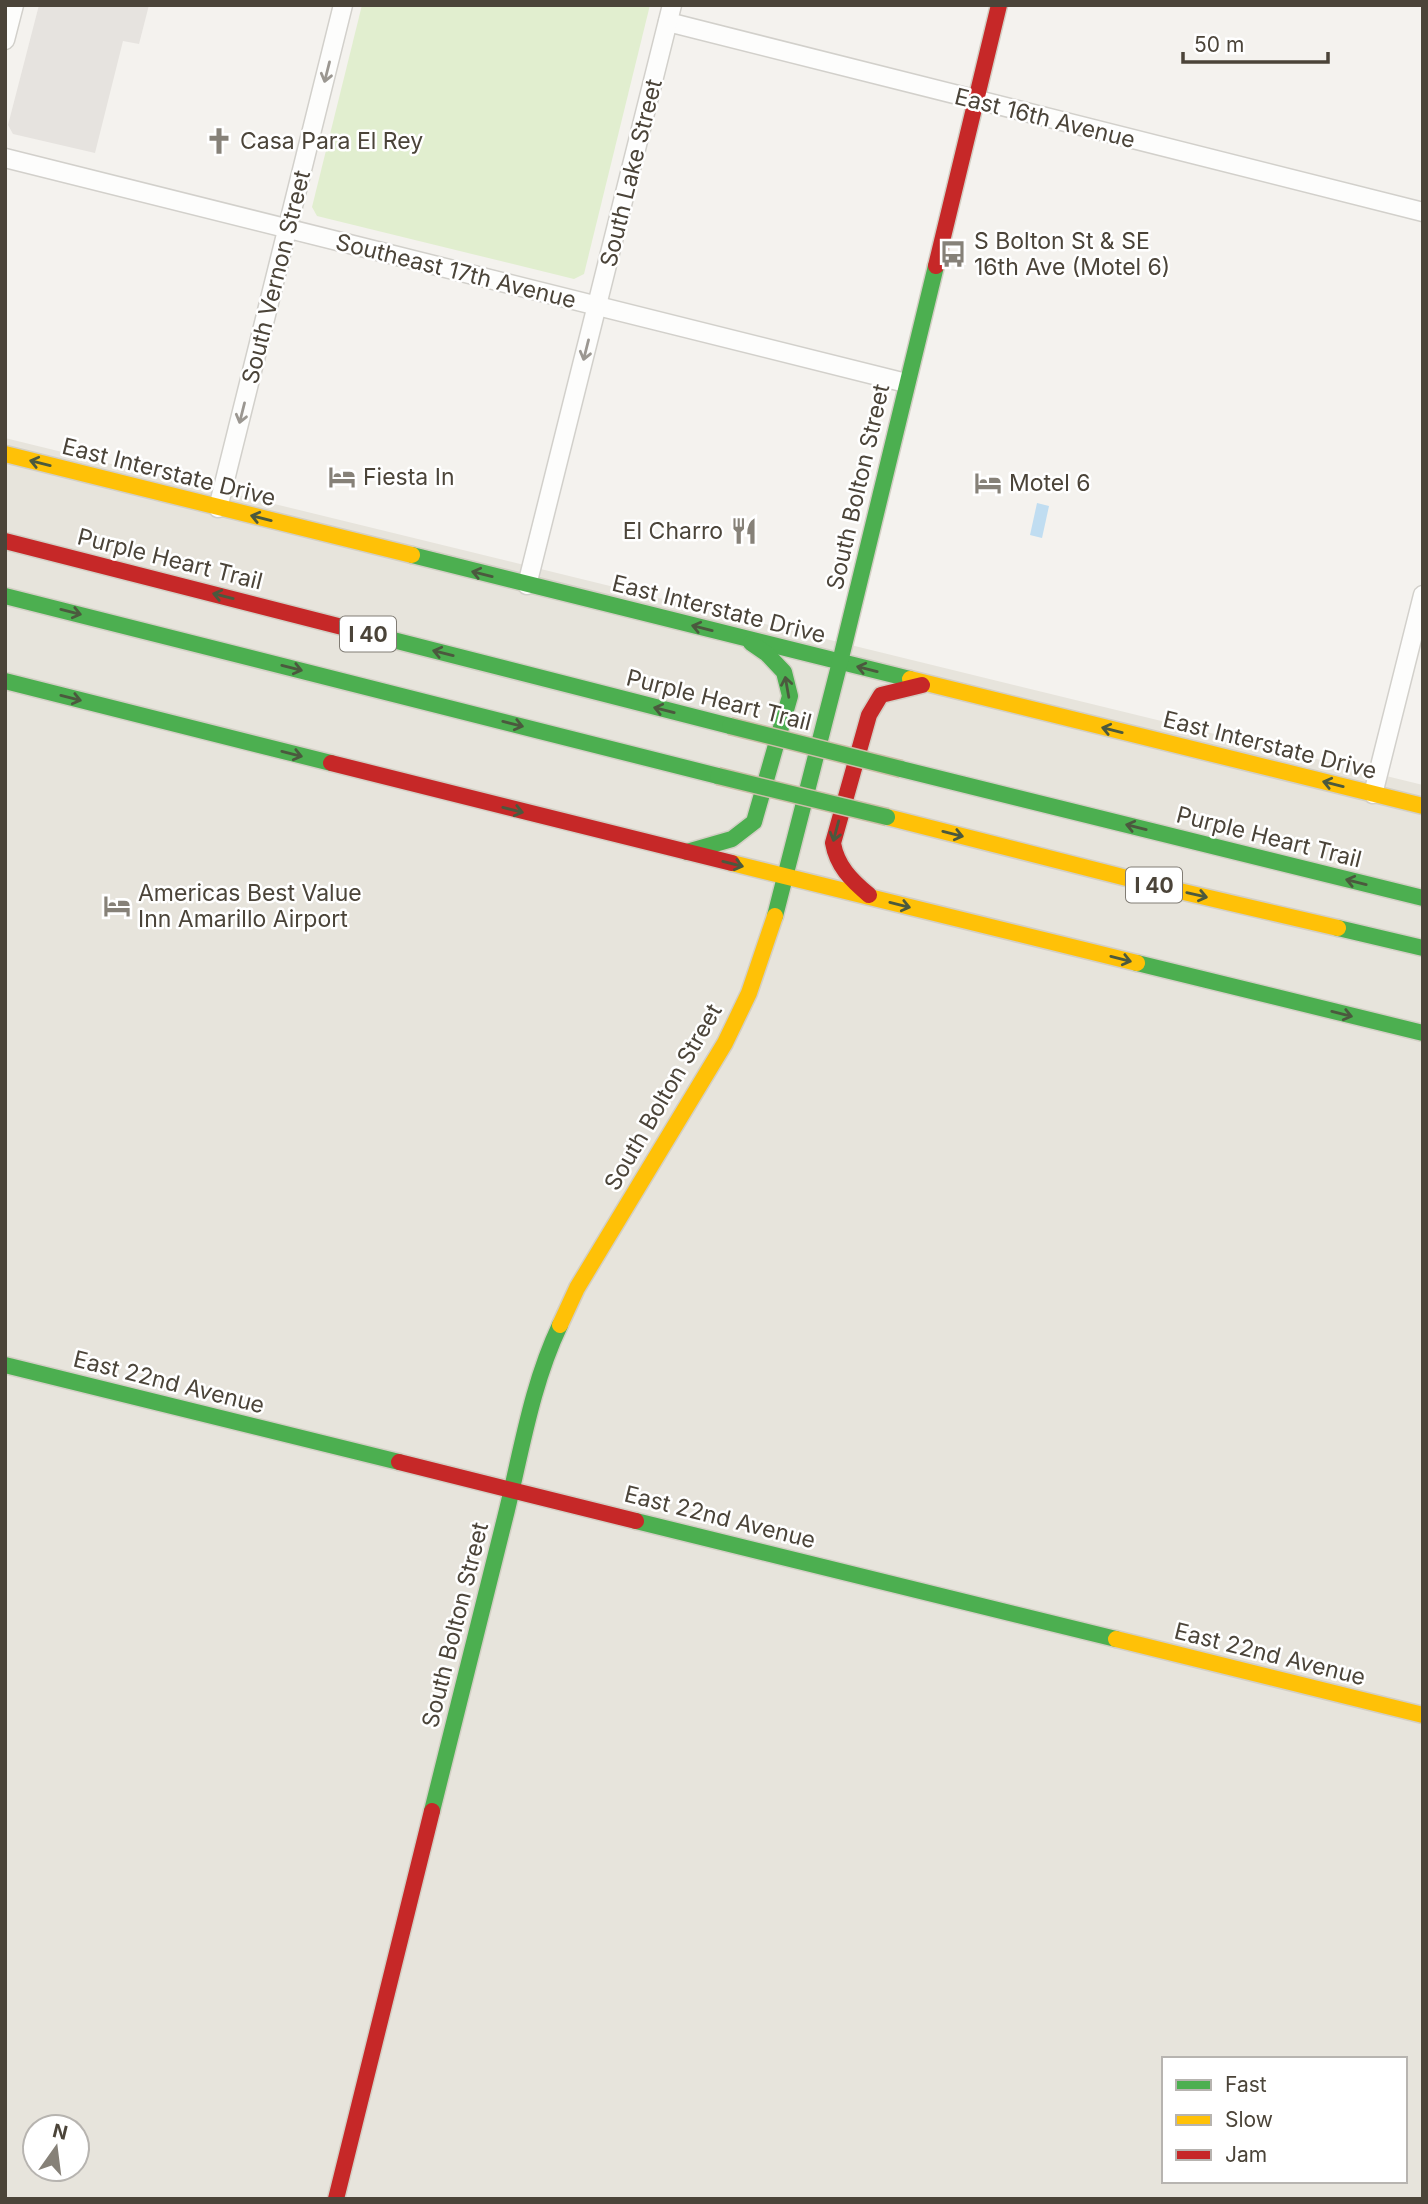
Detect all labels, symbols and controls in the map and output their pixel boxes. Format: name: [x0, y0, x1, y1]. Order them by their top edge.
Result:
scale bar: [1183, 21, 1328, 65]
text: 50 m: [1194, 32, 1244, 57]
one-way arrow: [320, 60, 333, 82]
street label: South Lake Street: [594, 76, 668, 270]
street label: East 16th Avenue: [952, 82, 1138, 154]
church icon: Casa Para El Rey: [204, 126, 234, 156]
place label: Casa Para El Rey: [240, 127, 423, 155]
street label: South Vernon Street: [236, 167, 316, 387]
place label: S Bolton St & SE 16th Ave (Motel 6): [974, 227, 1170, 281]
street label: Southeast 17th Avenue: [333, 228, 579, 314]
bus stop icon: S Bolton St & SE 16th Ave (Motel 6): [938, 239, 968, 269]
one-way arrow: [579, 338, 592, 361]
street label: South Bolton Street: [821, 381, 895, 593]
one-way arrow: [235, 401, 248, 424]
street label: East Interstate Drive: [59, 432, 279, 512]
one-way arrow: [30, 456, 52, 469]
hotel icon: Fiesta In: [327, 462, 357, 492]
place label: Fiesta In: [363, 463, 454, 491]
hotel icon: Motel 6: [973, 468, 1003, 498]
place label: Motel 6: [1009, 469, 1091, 497]
one-way arrow: [250, 511, 273, 524]
restaurant icon: El Charro: [729, 516, 759, 546]
place label: El Charro: [623, 517, 723, 545]
street label: Purple Heart Trail: [75, 522, 265, 596]
one-way arrow: [471, 567, 494, 580]
street label: East Interstate Drive: [609, 569, 829, 649]
one-way arrow: [212, 589, 234, 602]
one-way arrow: [60, 606, 82, 619]
road number: I 40: [340, 616, 396, 652]
one-way arrow: [692, 621, 714, 634]
one-way arrow: [432, 646, 455, 659]
one-way arrow: [280, 662, 303, 675]
one-way arrow: [856, 662, 879, 675]
street label: Purple Heart Trail: [624, 663, 814, 737]
one-way arrow: [780, 677, 793, 699]
one-way arrow: [60, 692, 82, 705]
one-way arrow: [653, 702, 675, 715]
street label: East Interstate Drive: [1160, 705, 1380, 785]
one-way arrow: [501, 718, 523, 731]
one-way arrow: [1101, 723, 1124, 736]
one-way arrow: [280, 748, 303, 761]
one-way arrow: [1322, 777, 1345, 790]
street label: Purple Heart Trail: [1174, 800, 1364, 874]
one-way arrow: [501, 804, 523, 817]
one-way arrow: [829, 820, 842, 842]
one-way arrow: [1125, 820, 1148, 833]
one-way arrow: [941, 828, 964, 841]
one-way arrow: [722, 858, 744, 871]
road number: I 40: [1126, 868, 1182, 903]
one-way arrow: [1346, 875, 1368, 888]
place label: Americas Best Value Inn Amarillo Airport: [138, 879, 362, 933]
one-way arrow: [1185, 889, 1208, 903]
hotel icon: Americas Best Value Inn Amarillo Airport: [102, 891, 132, 921]
one-way arrow: [888, 899, 911, 912]
one-way arrow: [1109, 953, 1132, 966]
street label: South Bolton Street: [598, 998, 728, 1195]
one-way arrow: [1330, 1007, 1353, 1021]
street label: East 22nd Avenue: [71, 1345, 267, 1419]
street label: East 22nd Avenue: [622, 1480, 818, 1554]
street label: South Bolton Street: [416, 1519, 494, 1731]
street label: East 22nd Avenue: [1172, 1617, 1368, 1691]
legend: [1162, 2057, 1407, 2183]
text: Fast: [1225, 2072, 1267, 2097]
text: Slow: [1225, 2107, 1273, 2132]
north arrow: [21, 2113, 91, 2183]
text: N: [50, 2119, 70, 2145]
text: Jam: [1225, 2142, 1267, 2167]

